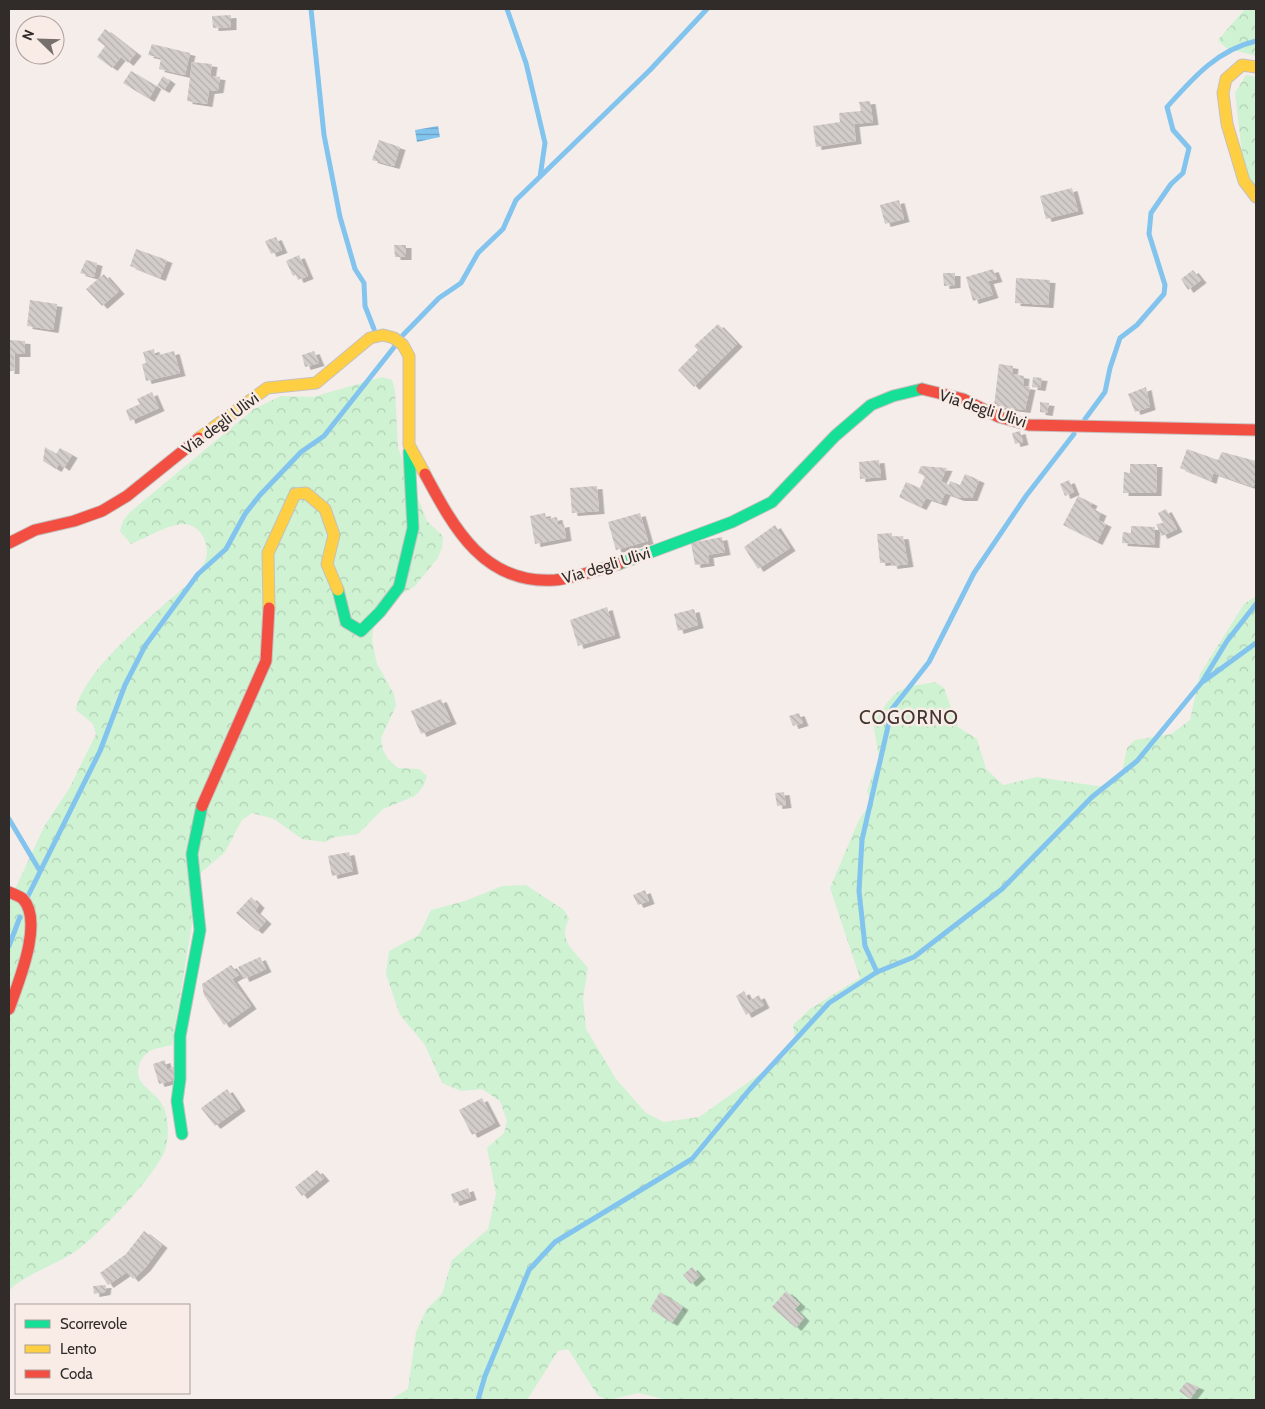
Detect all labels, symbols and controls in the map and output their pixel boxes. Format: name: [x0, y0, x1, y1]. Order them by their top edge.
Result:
north arrow: [15, 15, 65, 65]
text: N: [18, 27, 38, 43]
street label: Via degli Ulivi: [937, 385, 1029, 432]
street label: Via degli Ulivi: [178, 388, 262, 458]
street label: Via degli Ulivi: [560, 543, 652, 588]
district label: COGORNO: [859, 706, 959, 729]
legend: [15, 1304, 190, 1394]
text: Scorrevole: [60, 1315, 128, 1333]
text: Lento: [60, 1340, 97, 1358]
text: Coda: [60, 1365, 94, 1383]

